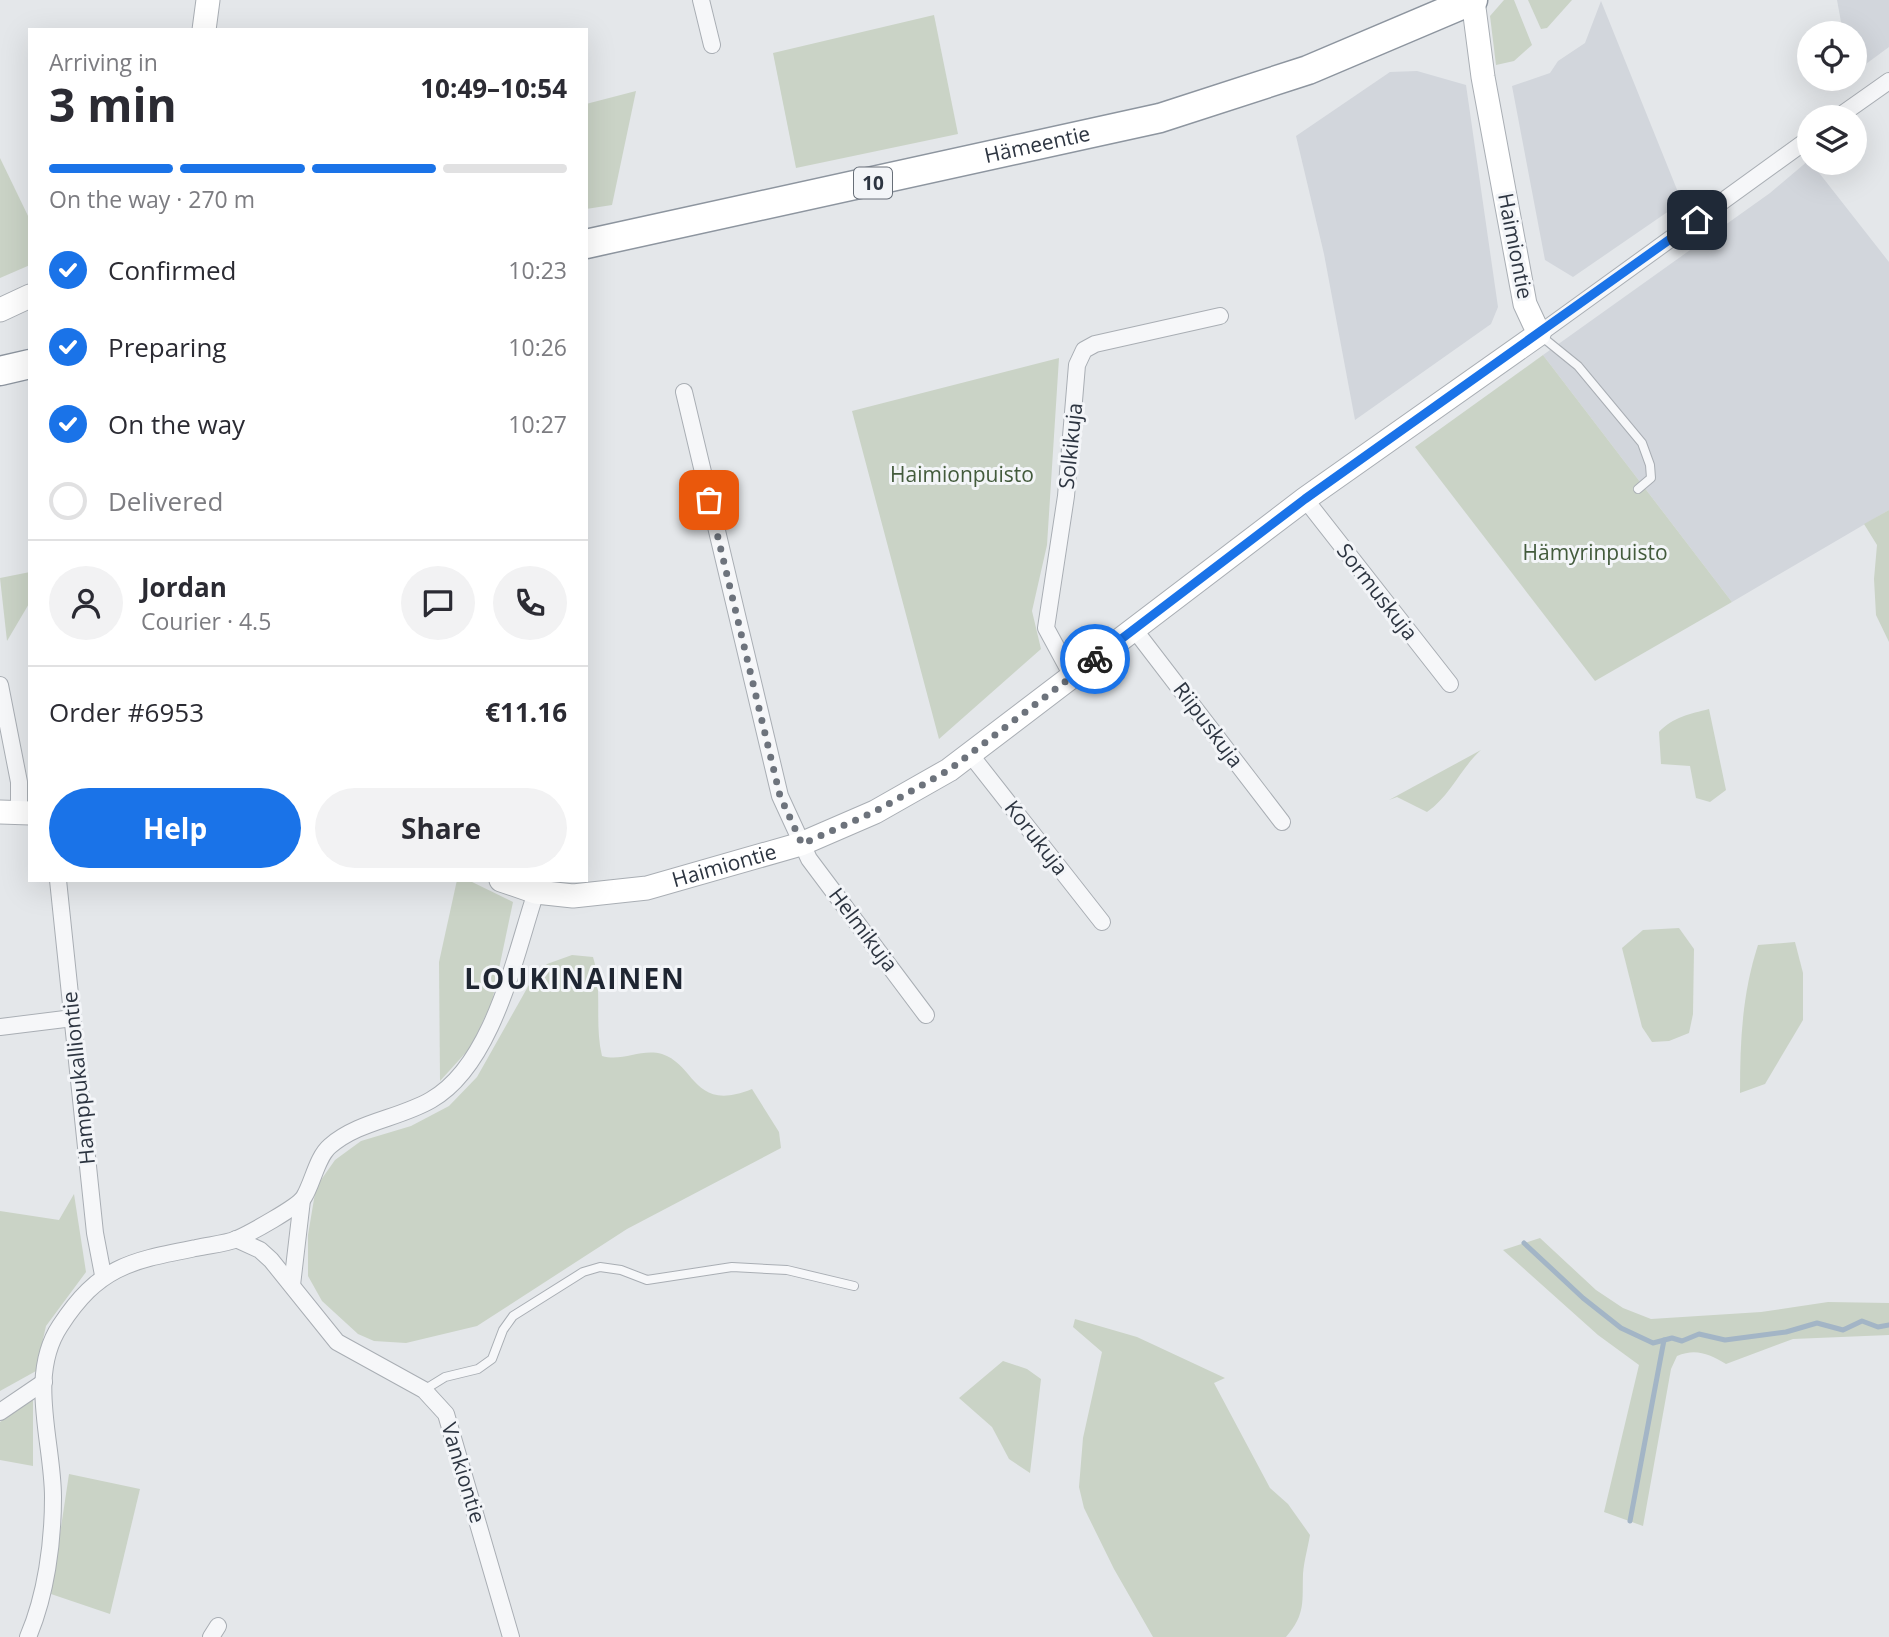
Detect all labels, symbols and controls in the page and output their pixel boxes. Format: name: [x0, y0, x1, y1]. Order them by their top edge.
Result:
map controls: [1797, 21, 1867, 175]
button: locate: [1797, 21, 1867, 91]
text: Arriving in: [49, 46, 158, 78]
text: 10:49–10:54: [420, 70, 567, 106]
text: 3 min: [49, 73, 177, 135]
button: layers: [1797, 105, 1867, 175]
street label: Hämeentie: [981, 119, 1093, 169]
road number: 10: [854, 168, 892, 198]
text: On the way · 270 m: [49, 183, 255, 215]
street label: Haimiontie: [1492, 190, 1540, 301]
pin: [1667, 190, 1727, 250]
icon: home: [1678, 201, 1716, 239]
icon: check: [49, 251, 87, 289]
text: Confirmed: [108, 252, 236, 288]
text: 10:23: [508, 254, 567, 286]
icon: check: [49, 328, 87, 366]
text: Preparing: [108, 329, 226, 365]
text: 10:26: [508, 331, 567, 363]
street label: Solkikuja: [1052, 401, 1088, 490]
icon: check: [49, 405, 87, 443]
text: On the way: [108, 406, 245, 442]
text: 10:27: [508, 408, 567, 440]
park label: Haimionpuisto: [890, 460, 1034, 488]
pin: [679, 470, 739, 530]
icon: bag: [690, 481, 728, 519]
text: Delivered: [108, 483, 223, 519]
street label: Sormuskuja: [1331, 537, 1425, 646]
park label: Hämyrinpuisto: [1522, 538, 1668, 566]
button: person: [49, 566, 123, 640]
button: chat: [401, 566, 475, 640]
button: phone: [493, 566, 567, 640]
text: Jordan: [141, 569, 227, 605]
text: Courier · 4.5: [141, 605, 271, 637]
courier: [1060, 624, 1130, 694]
icon: bike: [1076, 640, 1114, 678]
street label: Riipuskuja: [1167, 676, 1250, 773]
text: Order #6953: [49, 694, 204, 730]
text: €11.16: [485, 694, 567, 730]
button: Help: [49, 788, 301, 868]
button: Share: [315, 788, 567, 868]
street label: Korukuja: [999, 794, 1075, 881]
street label: Haimiontie: [669, 837, 779, 893]
street label: Helmikuja: [823, 882, 905, 977]
district label: LOUKINAINEN: [464, 959, 686, 997]
street label: Hamppukalliontie: [55, 990, 101, 1166]
street label: Vankiontie: [435, 1419, 492, 1526]

